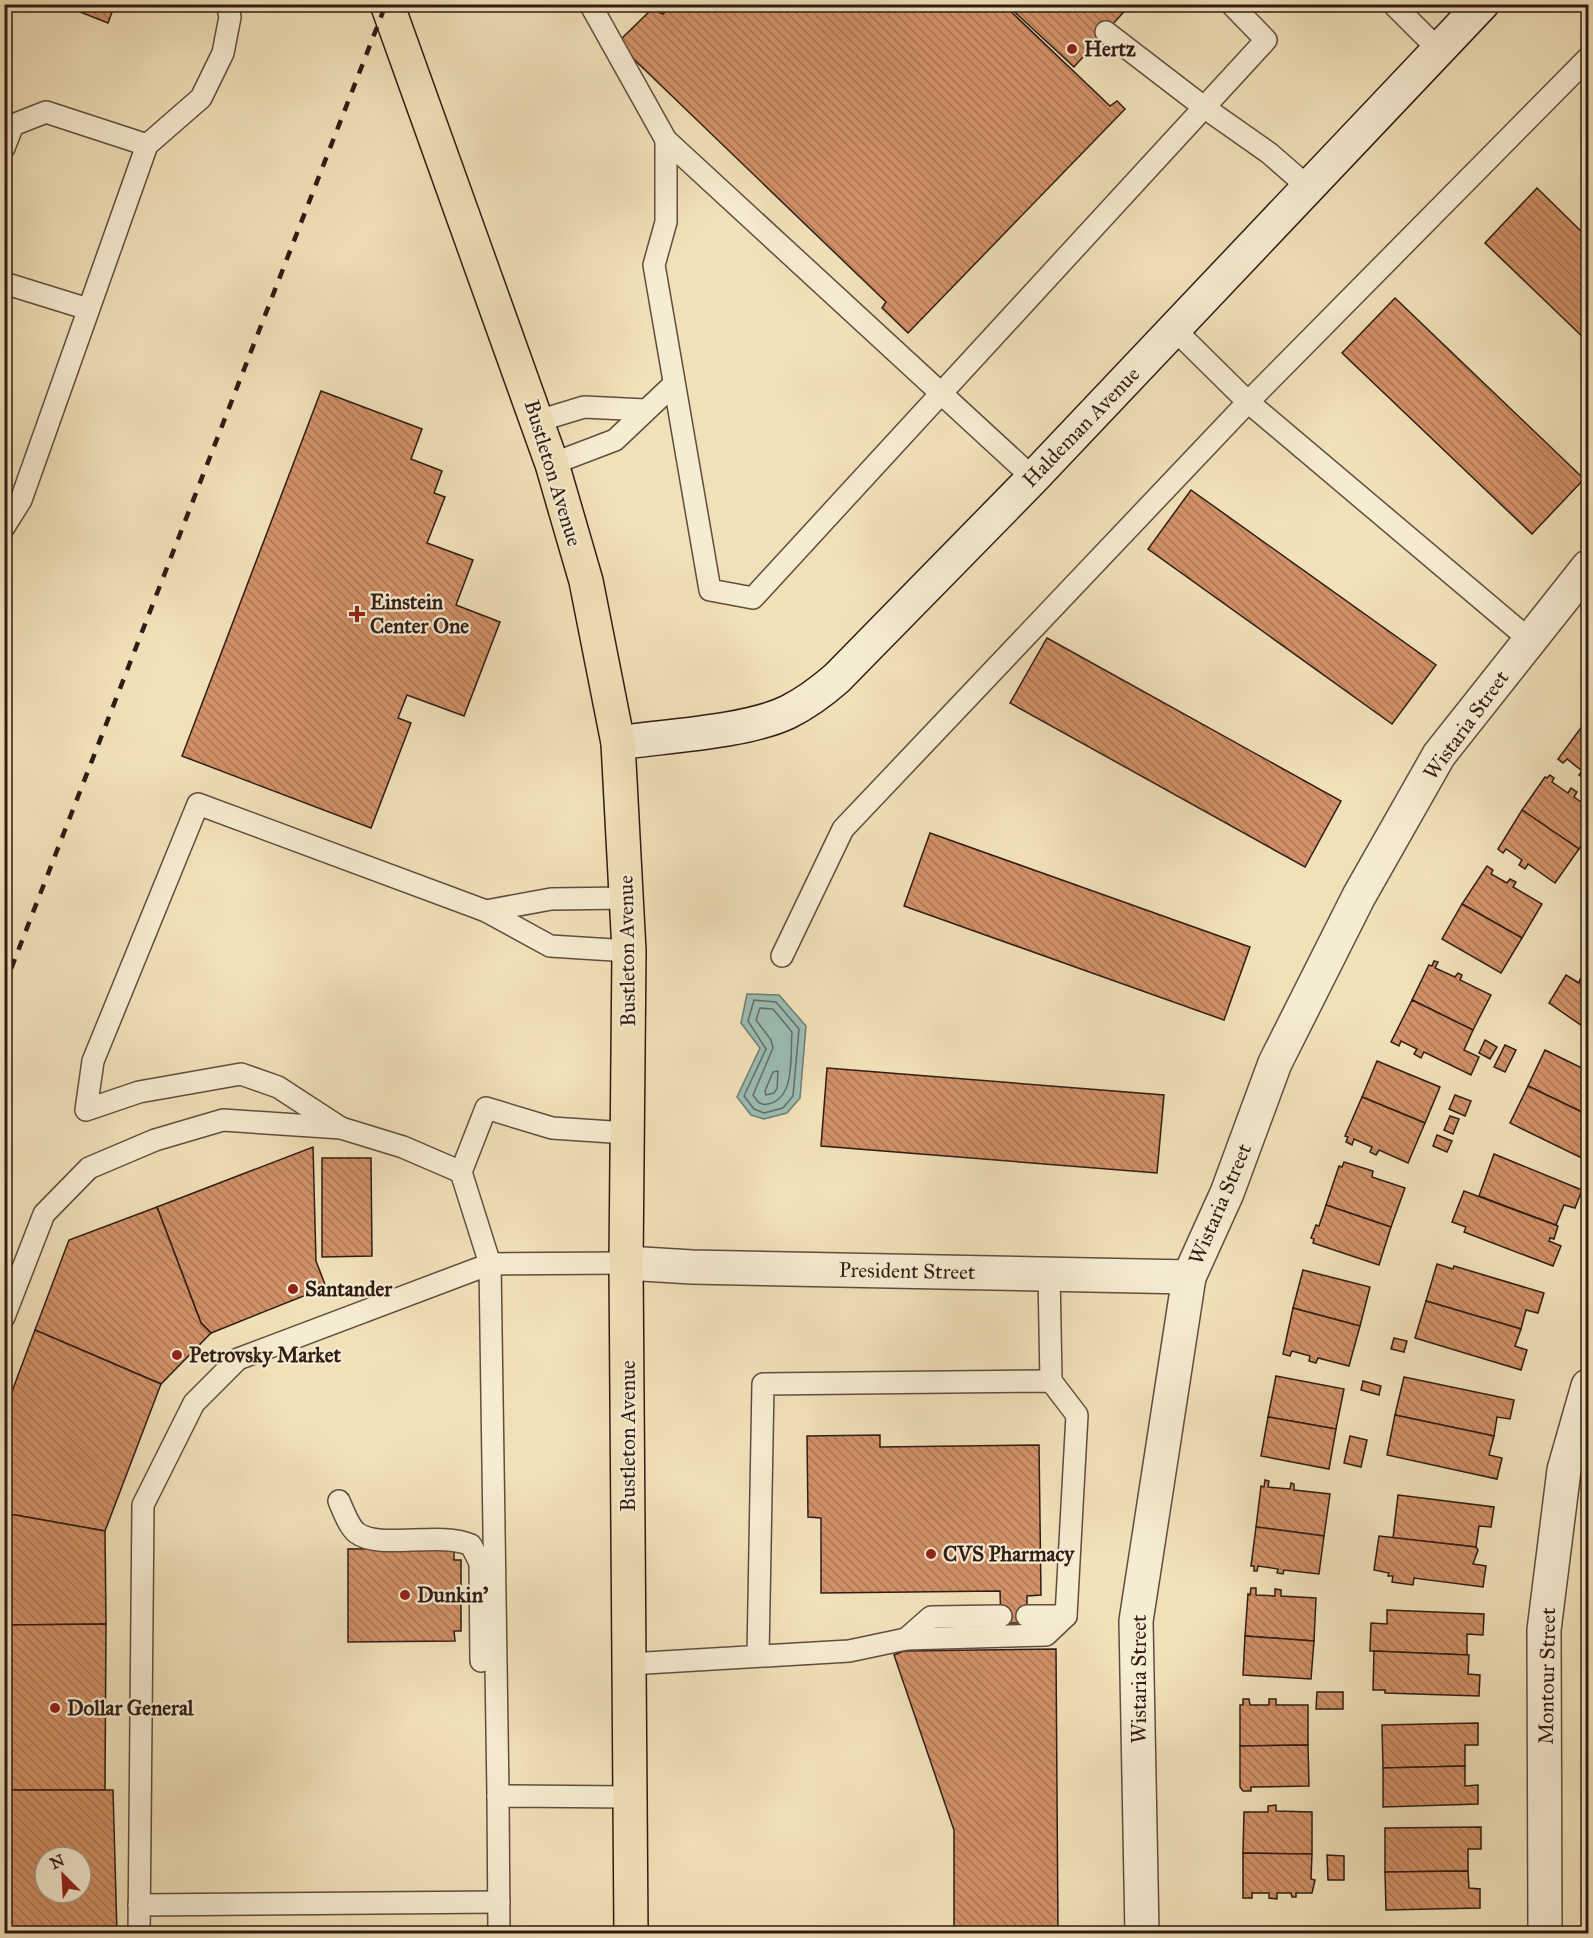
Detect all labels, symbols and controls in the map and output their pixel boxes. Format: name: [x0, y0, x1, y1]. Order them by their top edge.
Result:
place label: Hertz: [1084, 36, 1136, 62]
marker: Hertz: [1065, 42, 1079, 56]
street label: Haldeman Avenue: [1017, 361, 1145, 493]
street label: Bustleton Avenue: [518, 397, 588, 550]
place label: Einstein Center One: [370, 589, 469, 639]
marker: Einstein Center One: [348, 605, 366, 623]
street label: Wistaria Street: [1418, 665, 1515, 785]
street label: Bustleton Avenue: [613, 875, 641, 1027]
street label: Wistaria Street: [1183, 1139, 1257, 1268]
street label: President Street: [839, 1257, 976, 1285]
place label: Santander: [305, 1276, 393, 1302]
marker: Santander: [286, 1282, 300, 1296]
place label: Petrovsky Market: [189, 1342, 341, 1368]
marker: Petrovsky Market: [170, 1348, 184, 1362]
street label: Bustleton Avenue: [615, 1360, 641, 1512]
place label: CVS Pharmacy: [943, 1541, 1075, 1567]
marker: CVS Pharmacy: [924, 1547, 938, 1561]
place label: Dunkin': [417, 1582, 489, 1608]
marker: Dunkin': [398, 1588, 412, 1602]
street label: Montour Street: [1533, 1607, 1561, 1745]
street label: Wistaria Street: [1126, 1614, 1152, 1743]
place label: Dollar General: [67, 1695, 195, 1721]
marker: Dollar General: [48, 1701, 62, 1715]
north arrow: [33, 1845, 93, 1905]
text: N: [47, 1850, 68, 1873]

